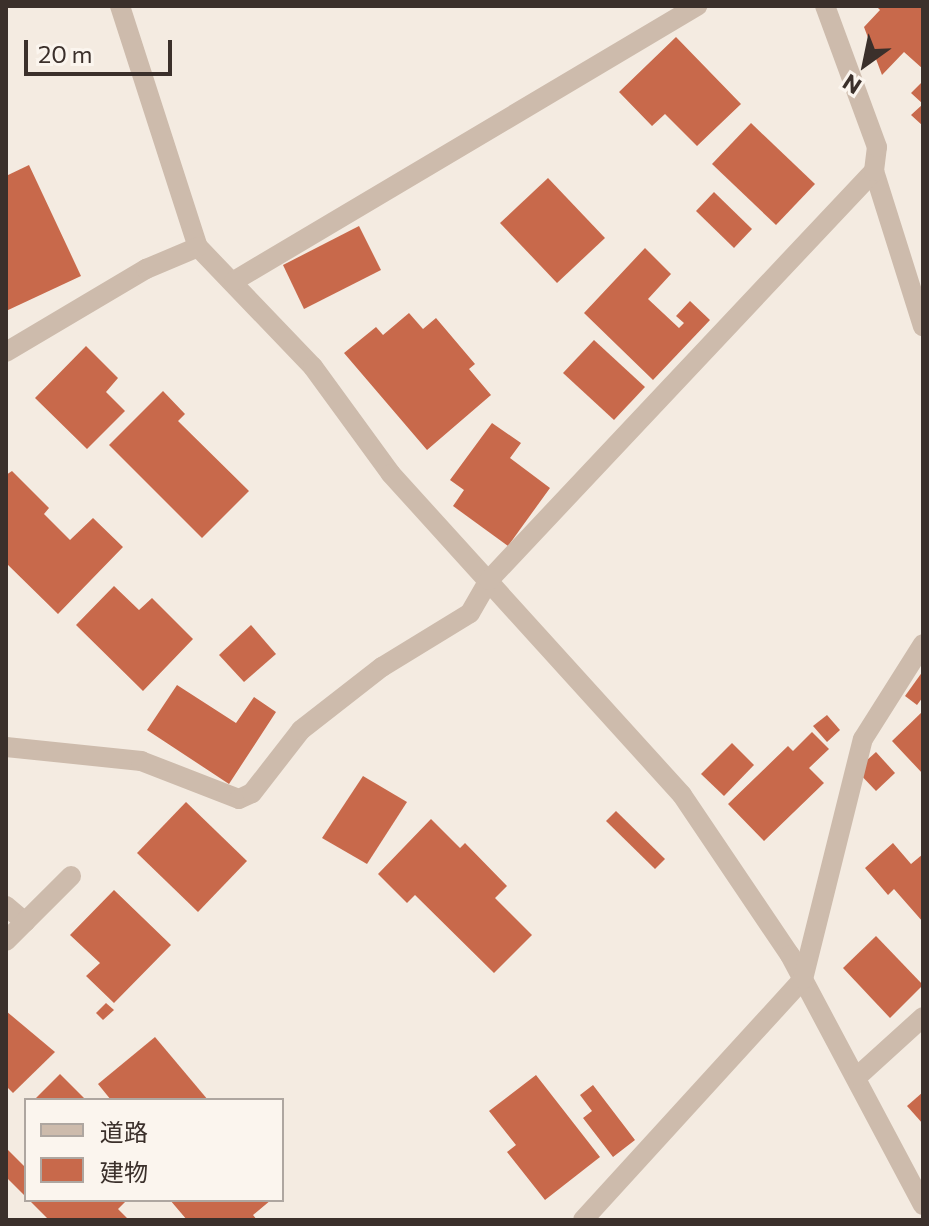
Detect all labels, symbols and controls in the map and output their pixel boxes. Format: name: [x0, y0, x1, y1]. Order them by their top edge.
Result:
scale bar: [28, 24, 176, 74]
north arrow: [825, 24, 905, 104]
text: 20 m: [38, 39, 92, 68]
text: N: [837, 69, 866, 100]
legend: [24, 1098, 284, 1202]
text: 道路: [100, 1117, 148, 1146]
text: 建物: [100, 1157, 148, 1186]

